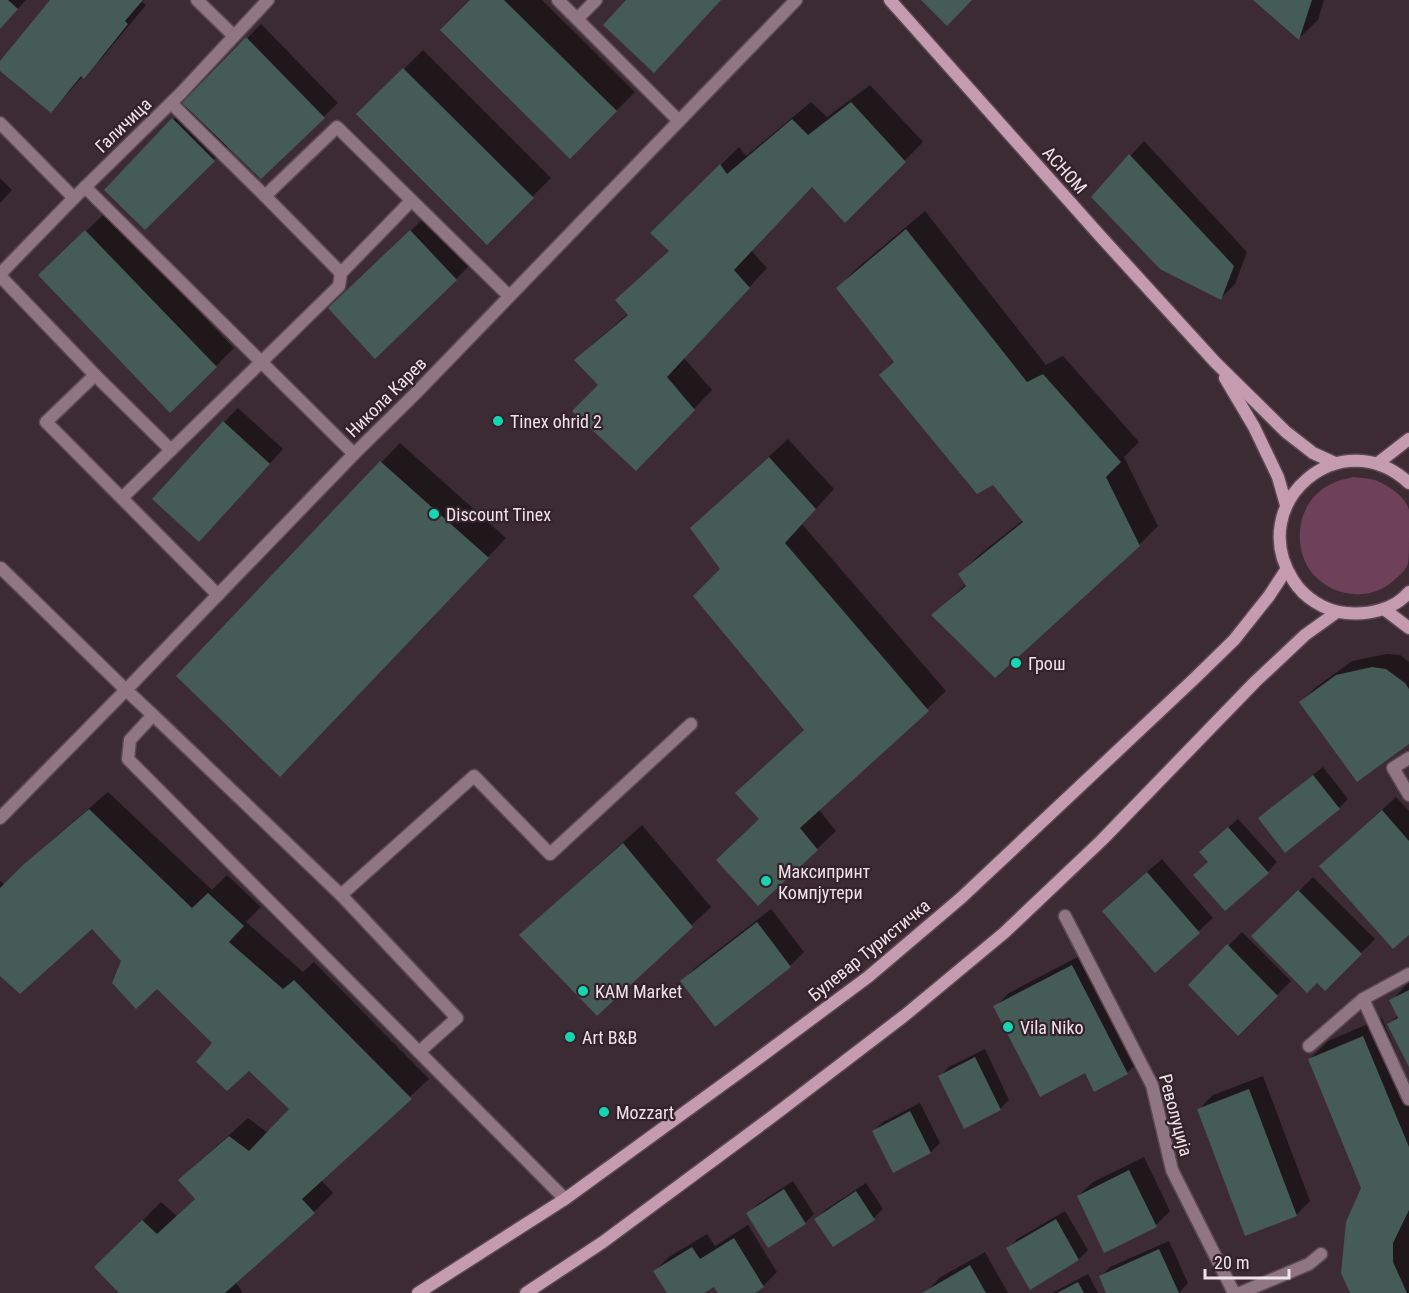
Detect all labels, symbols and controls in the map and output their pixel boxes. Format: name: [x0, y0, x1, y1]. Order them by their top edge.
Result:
street label: Галичица: [91, 93, 155, 157]
street label: АСНОМ: [1038, 142, 1092, 198]
street label: Никола Карев: [342, 353, 430, 441]
place label: Tinex ohrid 2: [510, 411, 602, 432]
marker: Tinex ohrid 2: [491, 414, 505, 428]
place label: Discount Tinex: [446, 504, 551, 525]
marker: Discount Tinex: [427, 507, 441, 521]
place label: Грош: [1028, 653, 1066, 674]
marker: Грош: [1009, 656, 1023, 670]
place label: Максипринт Компјутери: [778, 861, 871, 903]
marker: Максипринт Компјутери: [759, 874, 773, 888]
street label: Булевар Туристичка: [804, 895, 934, 1005]
place label: KAM Market: [595, 981, 682, 1002]
marker: KAM Market: [576, 984, 590, 998]
place label: Vila Niko: [1020, 1017, 1084, 1038]
marker: Vila Niko: [1001, 1020, 1015, 1034]
place label: Art B&B: [582, 1027, 637, 1048]
marker: Art B&B: [563, 1030, 577, 1044]
street label: Револуција: [1155, 1072, 1197, 1158]
place label: Mozzart: [616, 1102, 674, 1123]
marker: Mozzart: [597, 1105, 611, 1119]
scale bar: [1205, 1242, 1289, 1280]
text: 20 m: [1214, 1252, 1249, 1273]

